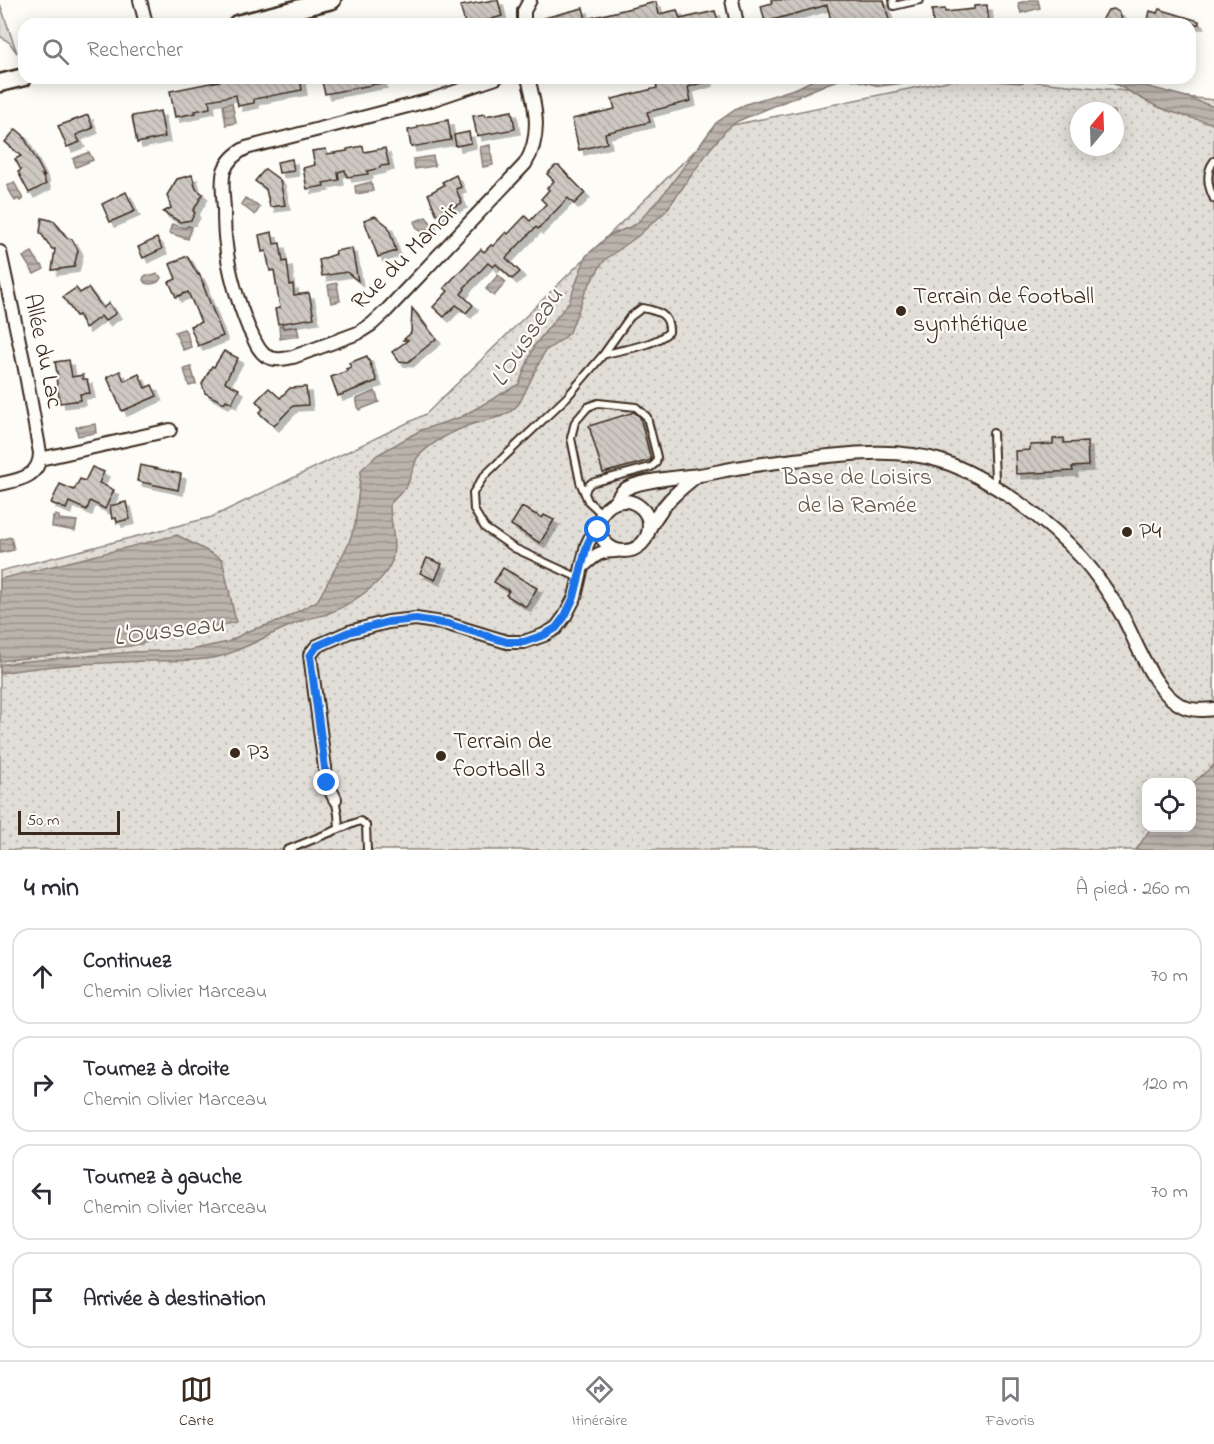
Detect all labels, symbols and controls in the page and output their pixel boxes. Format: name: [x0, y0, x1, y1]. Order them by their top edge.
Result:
search box: [18, 18, 1196, 84]
icon: search: [39, 35, 72, 68]
text: Rechercher: [87, 35, 183, 67]
north arrow: [1070, 102, 1124, 156]
street label: Rue du Manoir: [344, 195, 468, 319]
place label: Terrain de football synthétique: [913, 280, 1094, 344]
water label: L'Ousseau: [482, 281, 574, 395]
street label: Allée du Lac: [13, 291, 71, 412]
marker: Terrain de football synthétique: [894, 304, 908, 318]
park label: Base de Loisirs de la Ramée: [781, 461, 932, 524]
place label: P4: [1139, 515, 1161, 550]
route start: [584, 516, 610, 542]
marker: P4: [1120, 525, 1134, 539]
water label: L'Ousseau: [112, 606, 227, 658]
place label: Terrain de football 3: [453, 725, 552, 788]
place label: P3: [247, 736, 269, 771]
marker: P3: [228, 746, 242, 760]
marker: Terrain de football 3: [434, 749, 448, 763]
route end: [313, 769, 339, 795]
map controls: [1142, 778, 1196, 832]
button: locate: [1142, 778, 1196, 832]
scale bar: [18, 808, 120, 836]
text: 50 m: [27, 809, 59, 833]
text: 4 min: [24, 870, 79, 908]
text: À pied · 260 m: [1076, 875, 1190, 904]
text: Continuez: [83, 946, 171, 978]
icon: ahead: [26, 960, 59, 993]
text: 70 m: [1151, 962, 1188, 991]
text: Chemin Olivier Marceau: [83, 978, 267, 1007]
text: Tournez à droite: [83, 1054, 229, 1086]
icon: right: [26, 1068, 59, 1101]
text: 120 m: [1143, 1070, 1188, 1099]
text: Chemin Olivier Marceau: [83, 1086, 267, 1115]
text: Tournez à gauche: [83, 1162, 242, 1194]
icon: left: [26, 1176, 59, 1209]
text: 70 m: [1151, 1178, 1188, 1207]
text: Chemin Olivier Marceau: [83, 1194, 267, 1223]
icon: arrive: [26, 1284, 59, 1317]
text: Arrivée à destination: [83, 1284, 266, 1316]
tab: Carte: [179, 1373, 214, 1433]
tab: Itinéraire: [572, 1373, 628, 1433]
tab: Favoris: [986, 1373, 1035, 1433]

